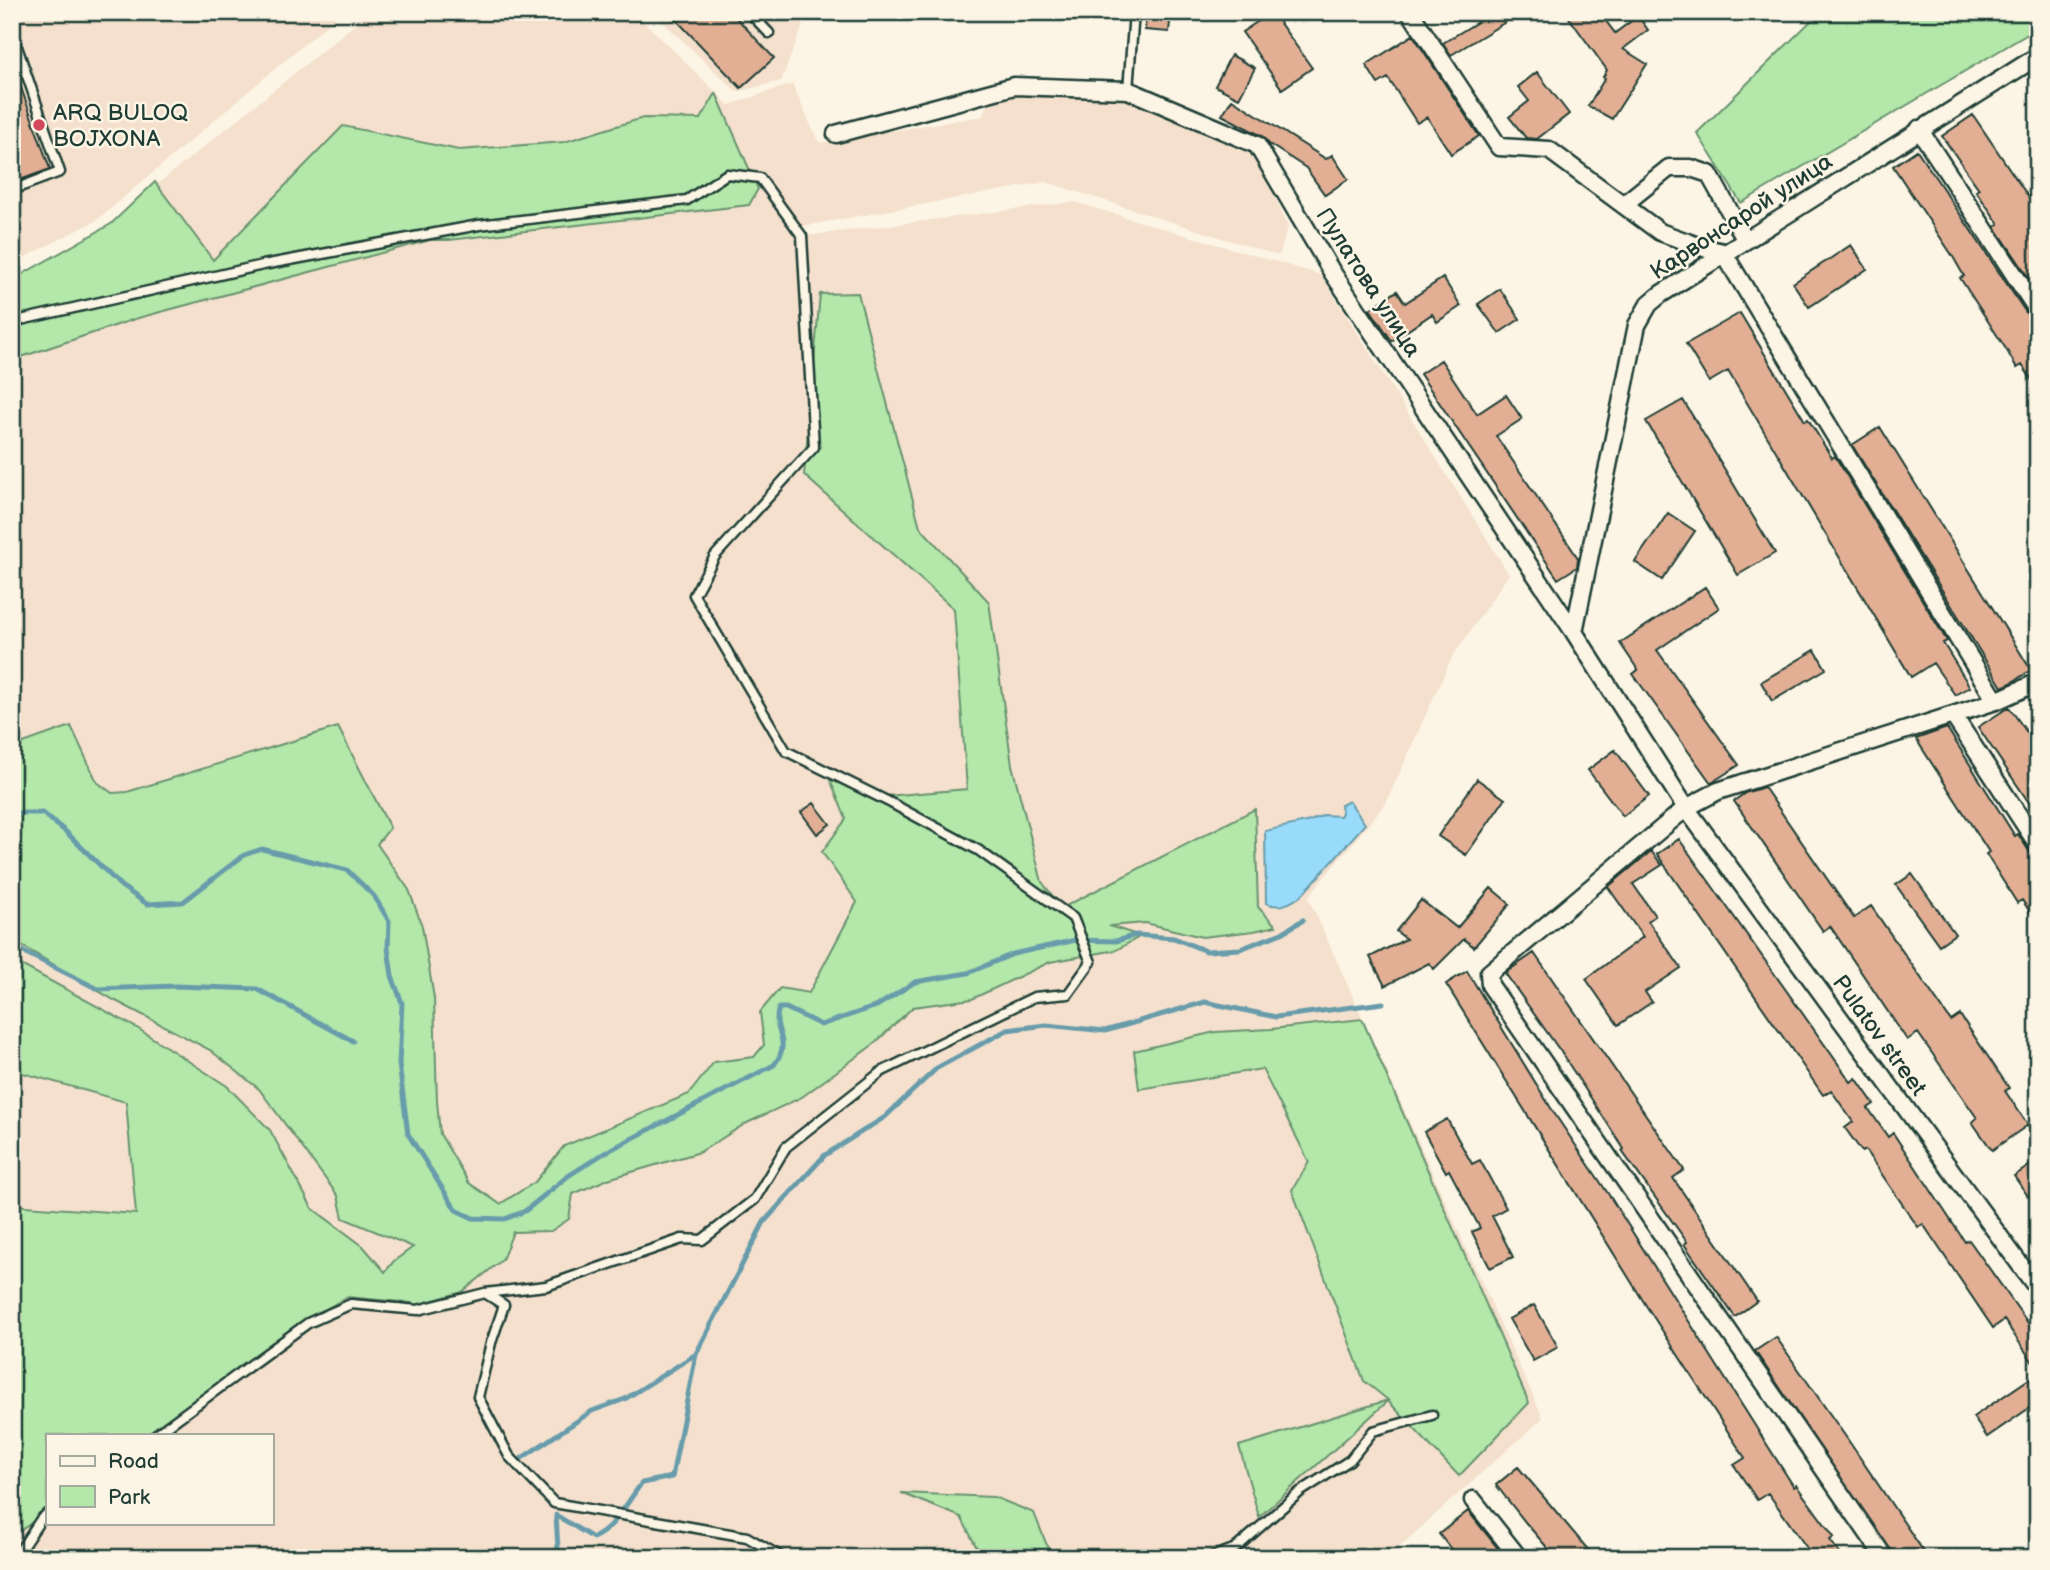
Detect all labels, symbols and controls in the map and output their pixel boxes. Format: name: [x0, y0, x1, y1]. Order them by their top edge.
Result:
place label: ARQ BULOQ BOJXONA: [53, 99, 188, 153]
marker: ARQ BULOQ BOJXONA: [31, 117, 47, 133]
street label: Карвонсарой улица: [1645, 147, 1838, 286]
street label: Пулатова улица: [1310, 203, 1427, 363]
street label: Pulatov street: [1826, 970, 1932, 1101]
legend: [46, 1434, 273, 1524]
text: Road: [108, 1449, 159, 1474]
text: Park: [108, 1485, 151, 1510]

